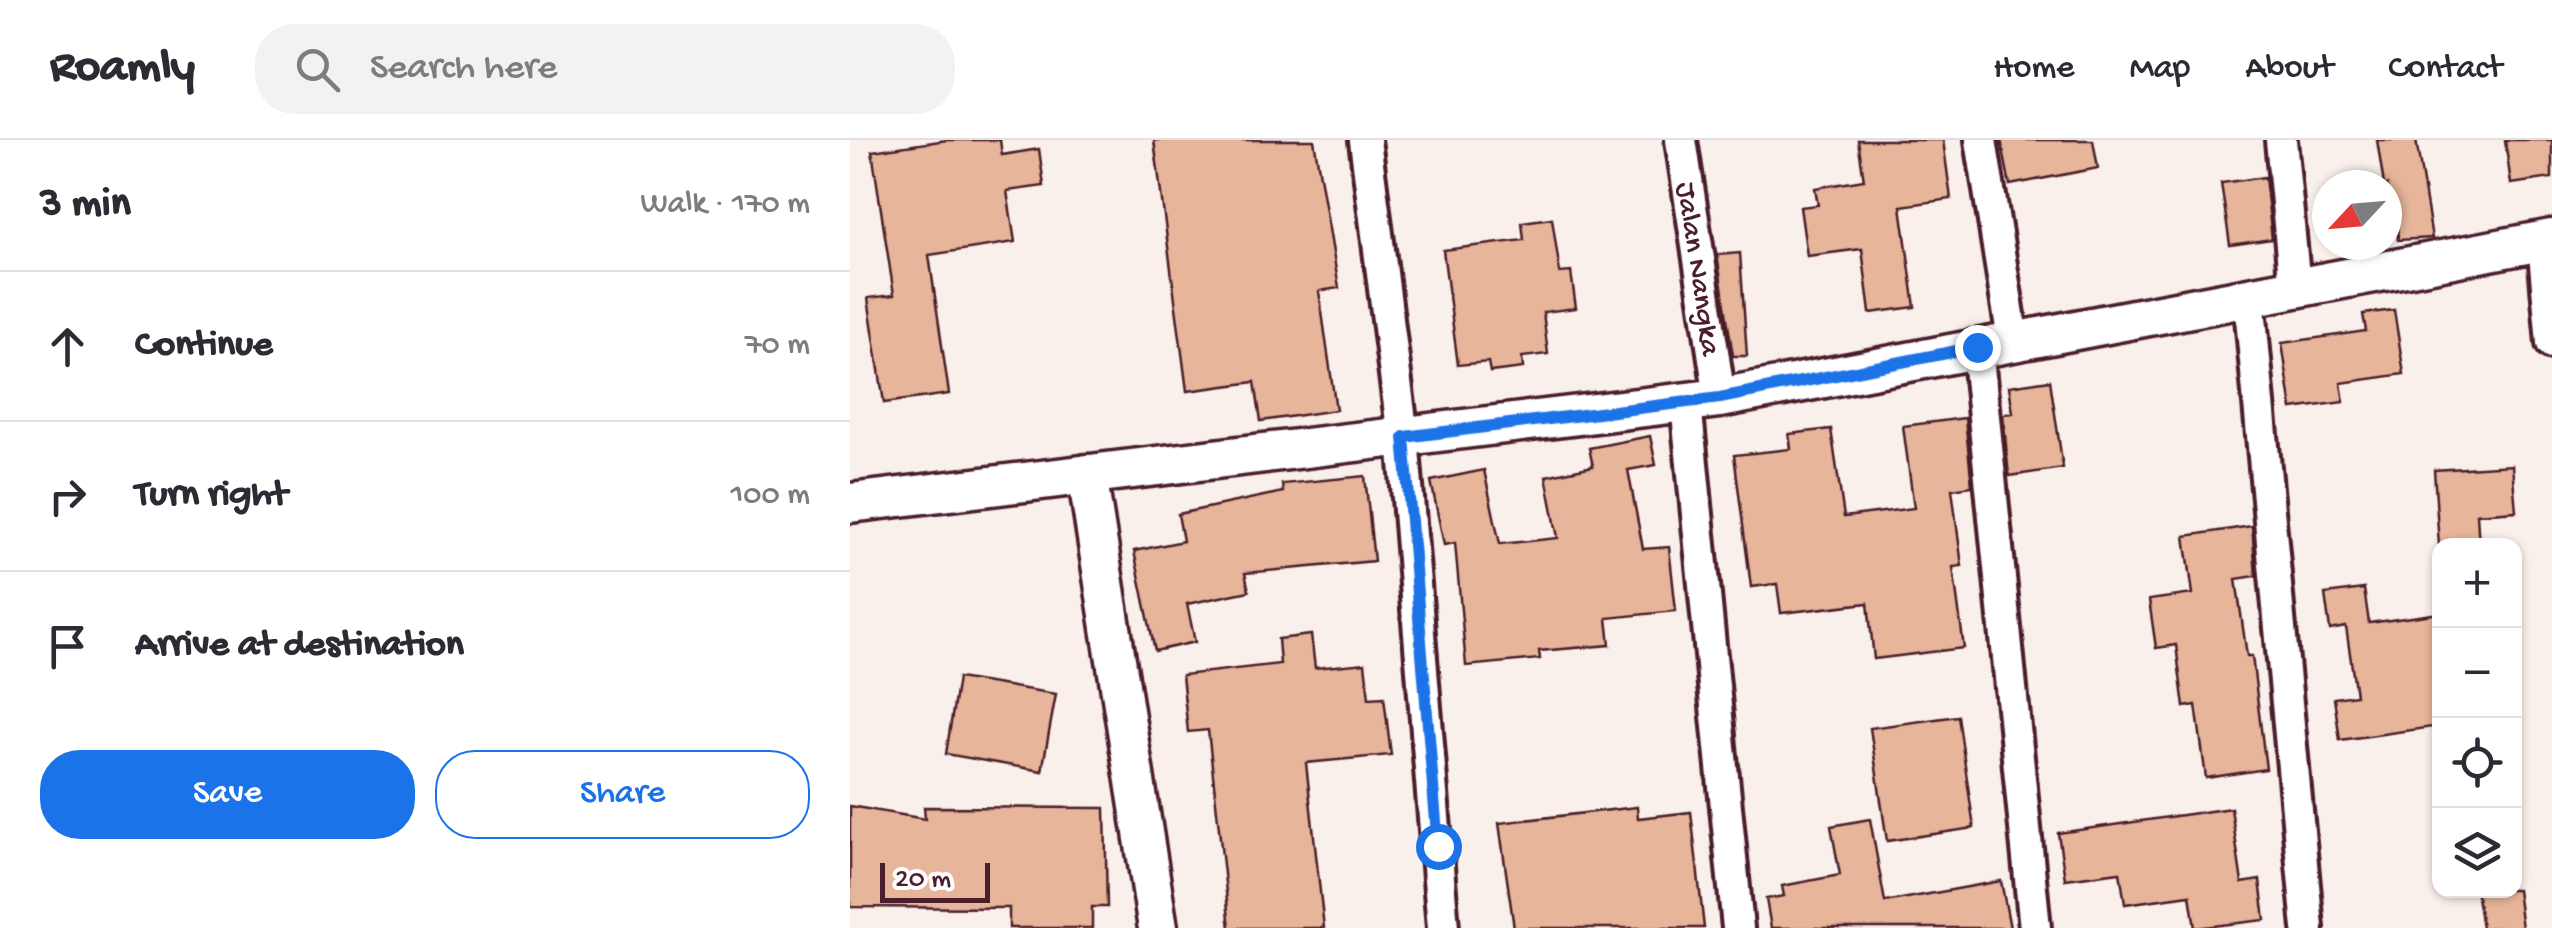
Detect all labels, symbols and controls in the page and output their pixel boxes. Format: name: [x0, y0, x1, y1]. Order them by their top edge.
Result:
search box: [255, 24, 955, 114]
text: Roamly: [50, 41, 195, 98]
icon: search: [290, 42, 345, 97]
text: Search here: [370, 47, 557, 91]
text: Home: [1993, 49, 2074, 90]
text: Map: [2129, 49, 2190, 90]
text: About: [2245, 49, 2333, 90]
text: Contact: [2388, 49, 2502, 90]
north arrow: [2312, 170, 2402, 260]
street label: Jalan Nangka: [1666, 180, 1727, 360]
text: 3 min: [40, 181, 131, 230]
text: Walk · 170 m: [640, 186, 810, 224]
icon: ahead: [40, 319, 95, 374]
text: Continue: [135, 324, 273, 368]
route end: [1955, 325, 2001, 371]
text: 70 m: [745, 327, 810, 365]
icon: right: [40, 469, 95, 524]
text: Turn right: [135, 474, 287, 518]
text: 100 m: [730, 477, 810, 515]
map controls: [2432, 538, 2522, 898]
button: +: [2432, 538, 2522, 628]
icon: arrive: [40, 619, 95, 674]
text: Arrive at destination: [135, 624, 464, 668]
button: −: [2432, 628, 2522, 718]
button: locate: [2432, 718, 2522, 808]
button: Save: [40, 750, 415, 839]
button: Share: [435, 750, 810, 839]
button: layers: [2432, 808, 2522, 898]
route start: [1416, 824, 1462, 870]
scale bar: [880, 858, 990, 902]
text: 20 m: [895, 864, 951, 897]

